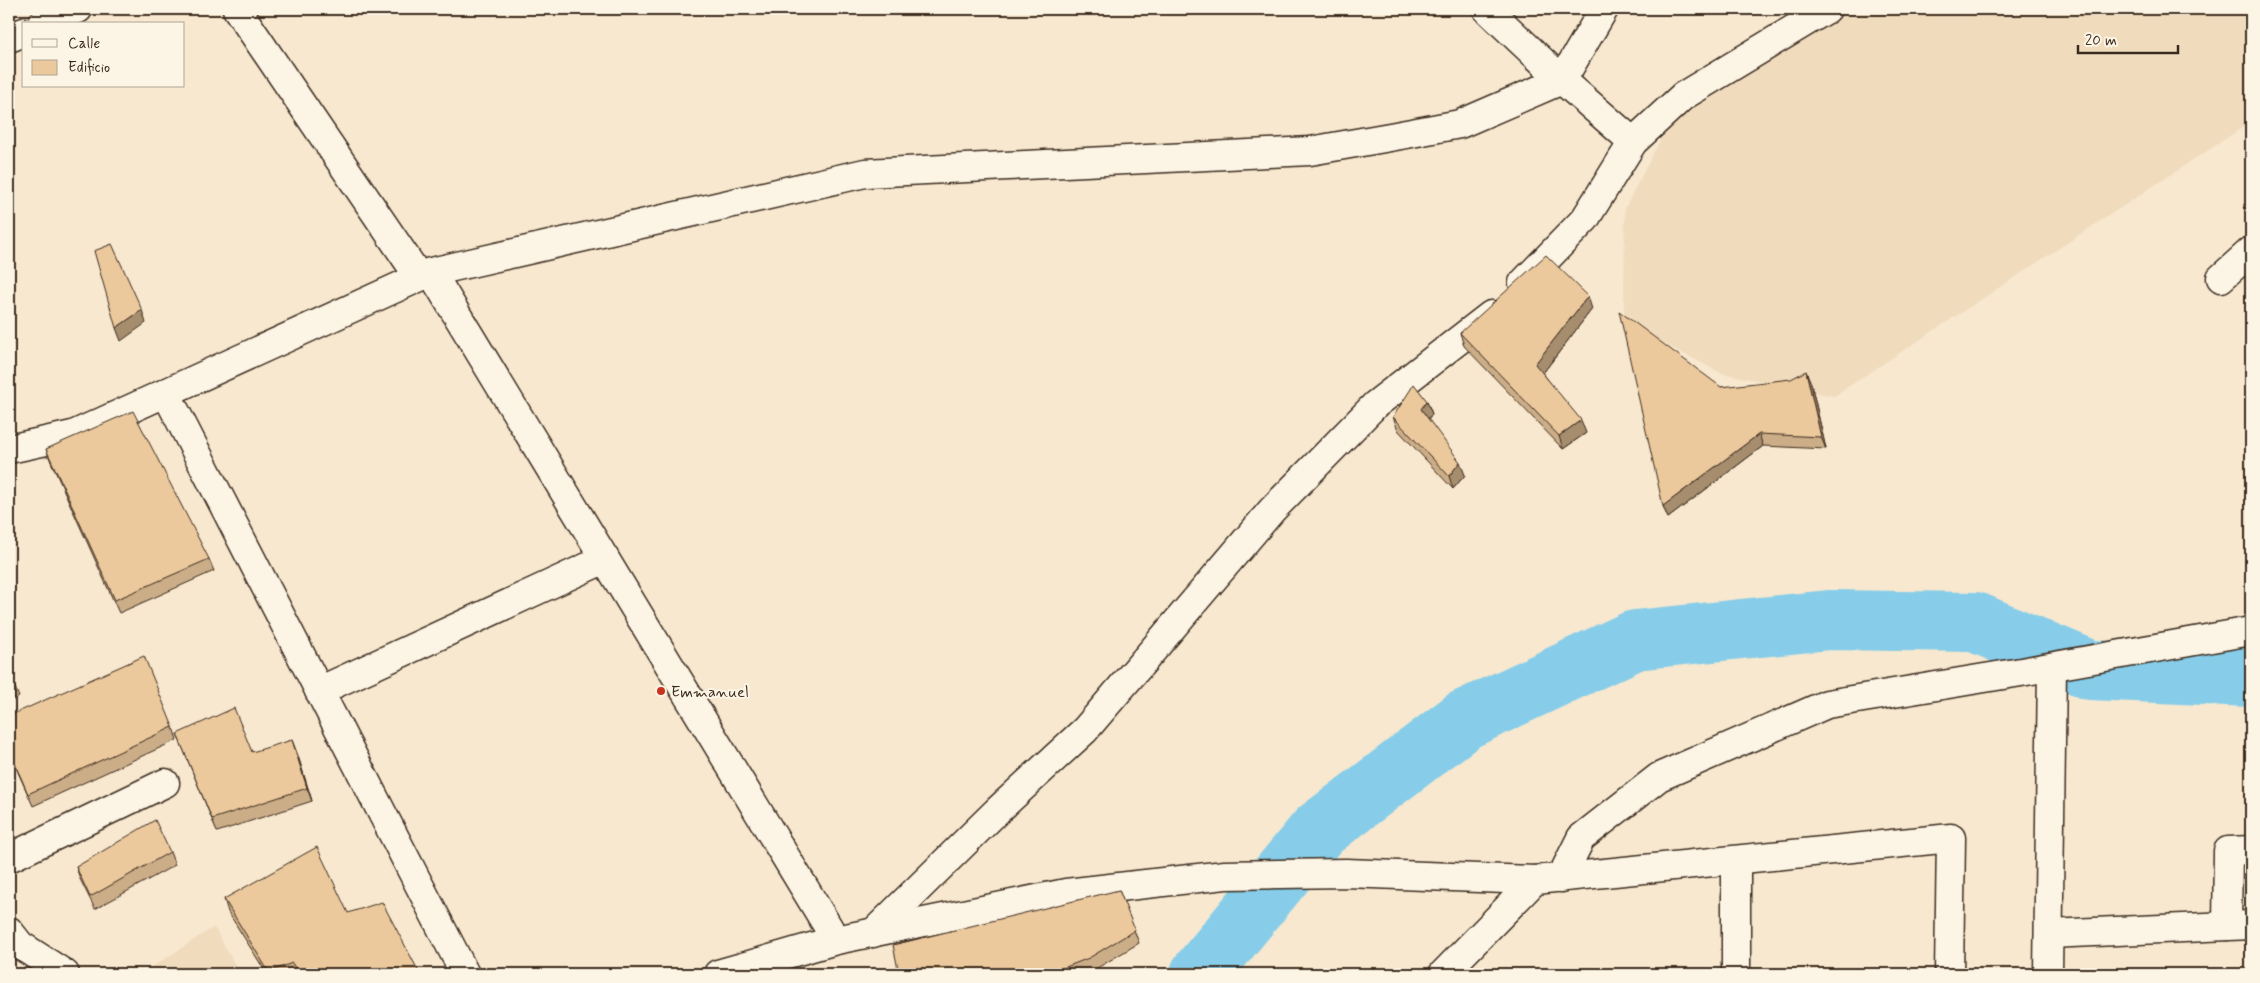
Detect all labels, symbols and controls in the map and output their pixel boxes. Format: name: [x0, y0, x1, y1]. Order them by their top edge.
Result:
legend: [22, 22, 185, 88]
scale bar: [2078, 22, 2178, 54]
text: 20 m: [2085, 31, 2117, 51]
text: Calle: [68, 34, 100, 54]
text: Edificio: [68, 58, 110, 78]
place label: Emmanuel: [671, 682, 749, 703]
marker: Emmanuel: [655, 685, 667, 697]

